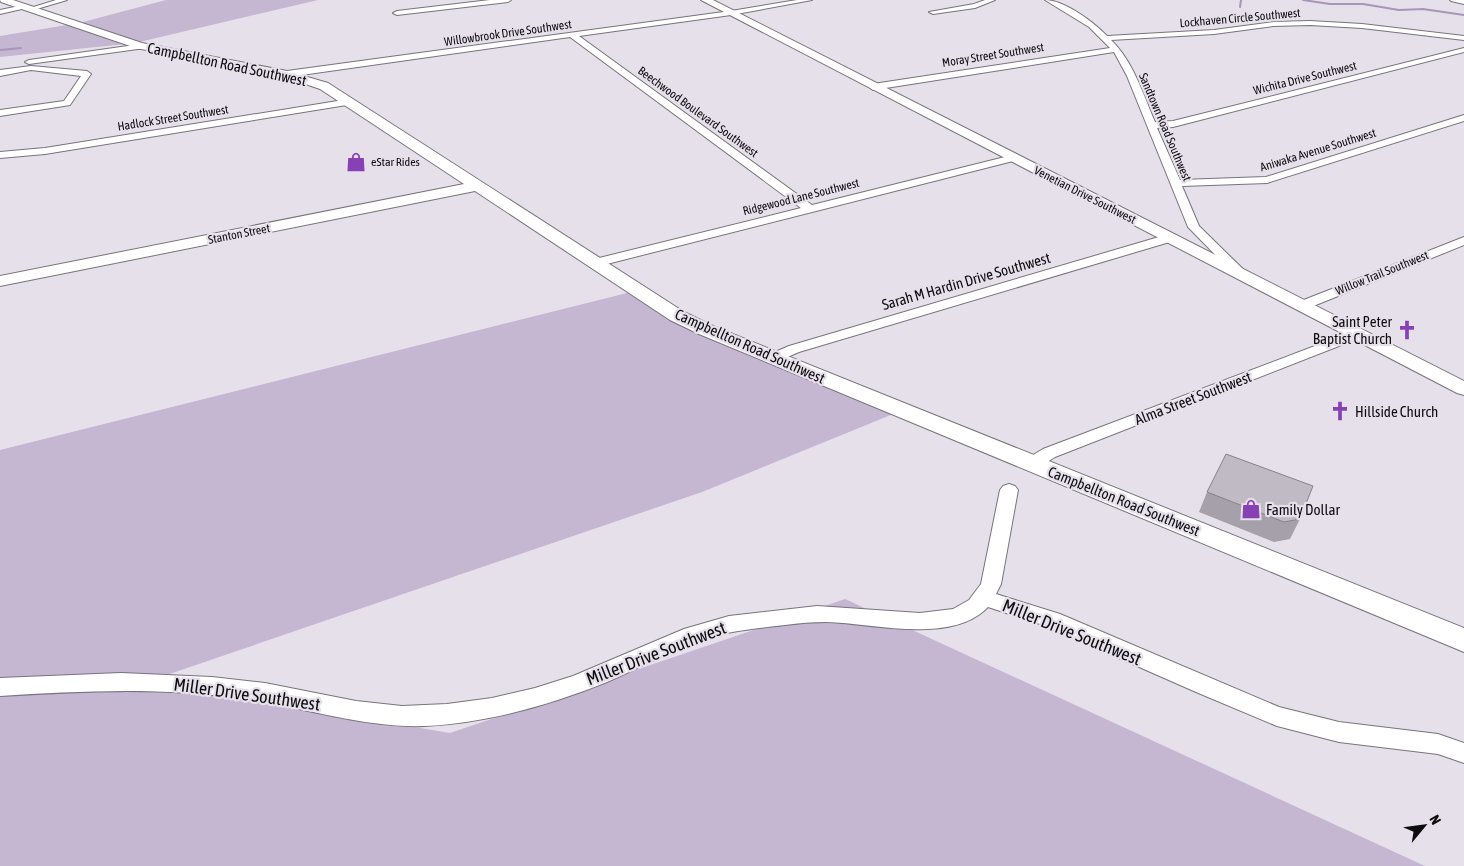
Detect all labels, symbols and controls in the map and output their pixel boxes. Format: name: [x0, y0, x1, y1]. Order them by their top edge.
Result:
street label: Lockhaven Circle Southwest: [1179, 6, 1302, 30]
street label: Willowbrook Drive Southwest: [443, 17, 573, 49]
street label: Campbellton Road Southwest: [146, 39, 308, 89]
street label: Moray Street Southwest: [941, 40, 1046, 70]
street label: Wichita Drive Southwest: [1252, 58, 1359, 98]
street label: Beechwood Boulevard Southwest: [635, 64, 761, 161]
street label: Sandtown Road Southwest: [1136, 71, 1194, 184]
street label: Hadlock Street Southwest: [116, 102, 230, 134]
street label: Aniwaka Avenue Southwest: [1258, 126, 1378, 174]
shop icon: eStar Rides: [345, 151, 367, 173]
place label: eStar Rides: [371, 155, 420, 169]
street label: Venetian Drive Southwest: [1032, 163, 1139, 227]
street label: Ridgewood Lane Southwest: [741, 176, 861, 218]
street label: Stanton Street: [207, 221, 272, 247]
street label: Willow Trail Southwest: [1333, 248, 1431, 298]
street label: Sarah M Hardin Drive Southwest: [880, 249, 1052, 313]
street label: Campbellton Road Southwest: [672, 305, 828, 387]
place label: Saint Peter Baptist Church: [1313, 313, 1393, 347]
church icon: Saint Peter Baptist Church: [1396, 319, 1418, 341]
street label: Alma Street Southwest: [1132, 368, 1254, 428]
church icon: Hillside Church: [1329, 400, 1351, 422]
place label: Hillside Church: [1355, 403, 1438, 420]
street label: Campbellton Road Southwest: [1046, 463, 1202, 539]
shop icon: Family Dollar: [1240, 498, 1262, 520]
place label: Family Dollar: [1266, 501, 1340, 518]
street label: Miller Drive Southwest: [1000, 595, 1144, 669]
street label: Miller Drive Southwest: [583, 617, 729, 689]
street label: Miller Drive Southwest: [172, 673, 322, 715]
north arrow: [1399, 801, 1449, 851]
text: N: [1426, 812, 1444, 827]

